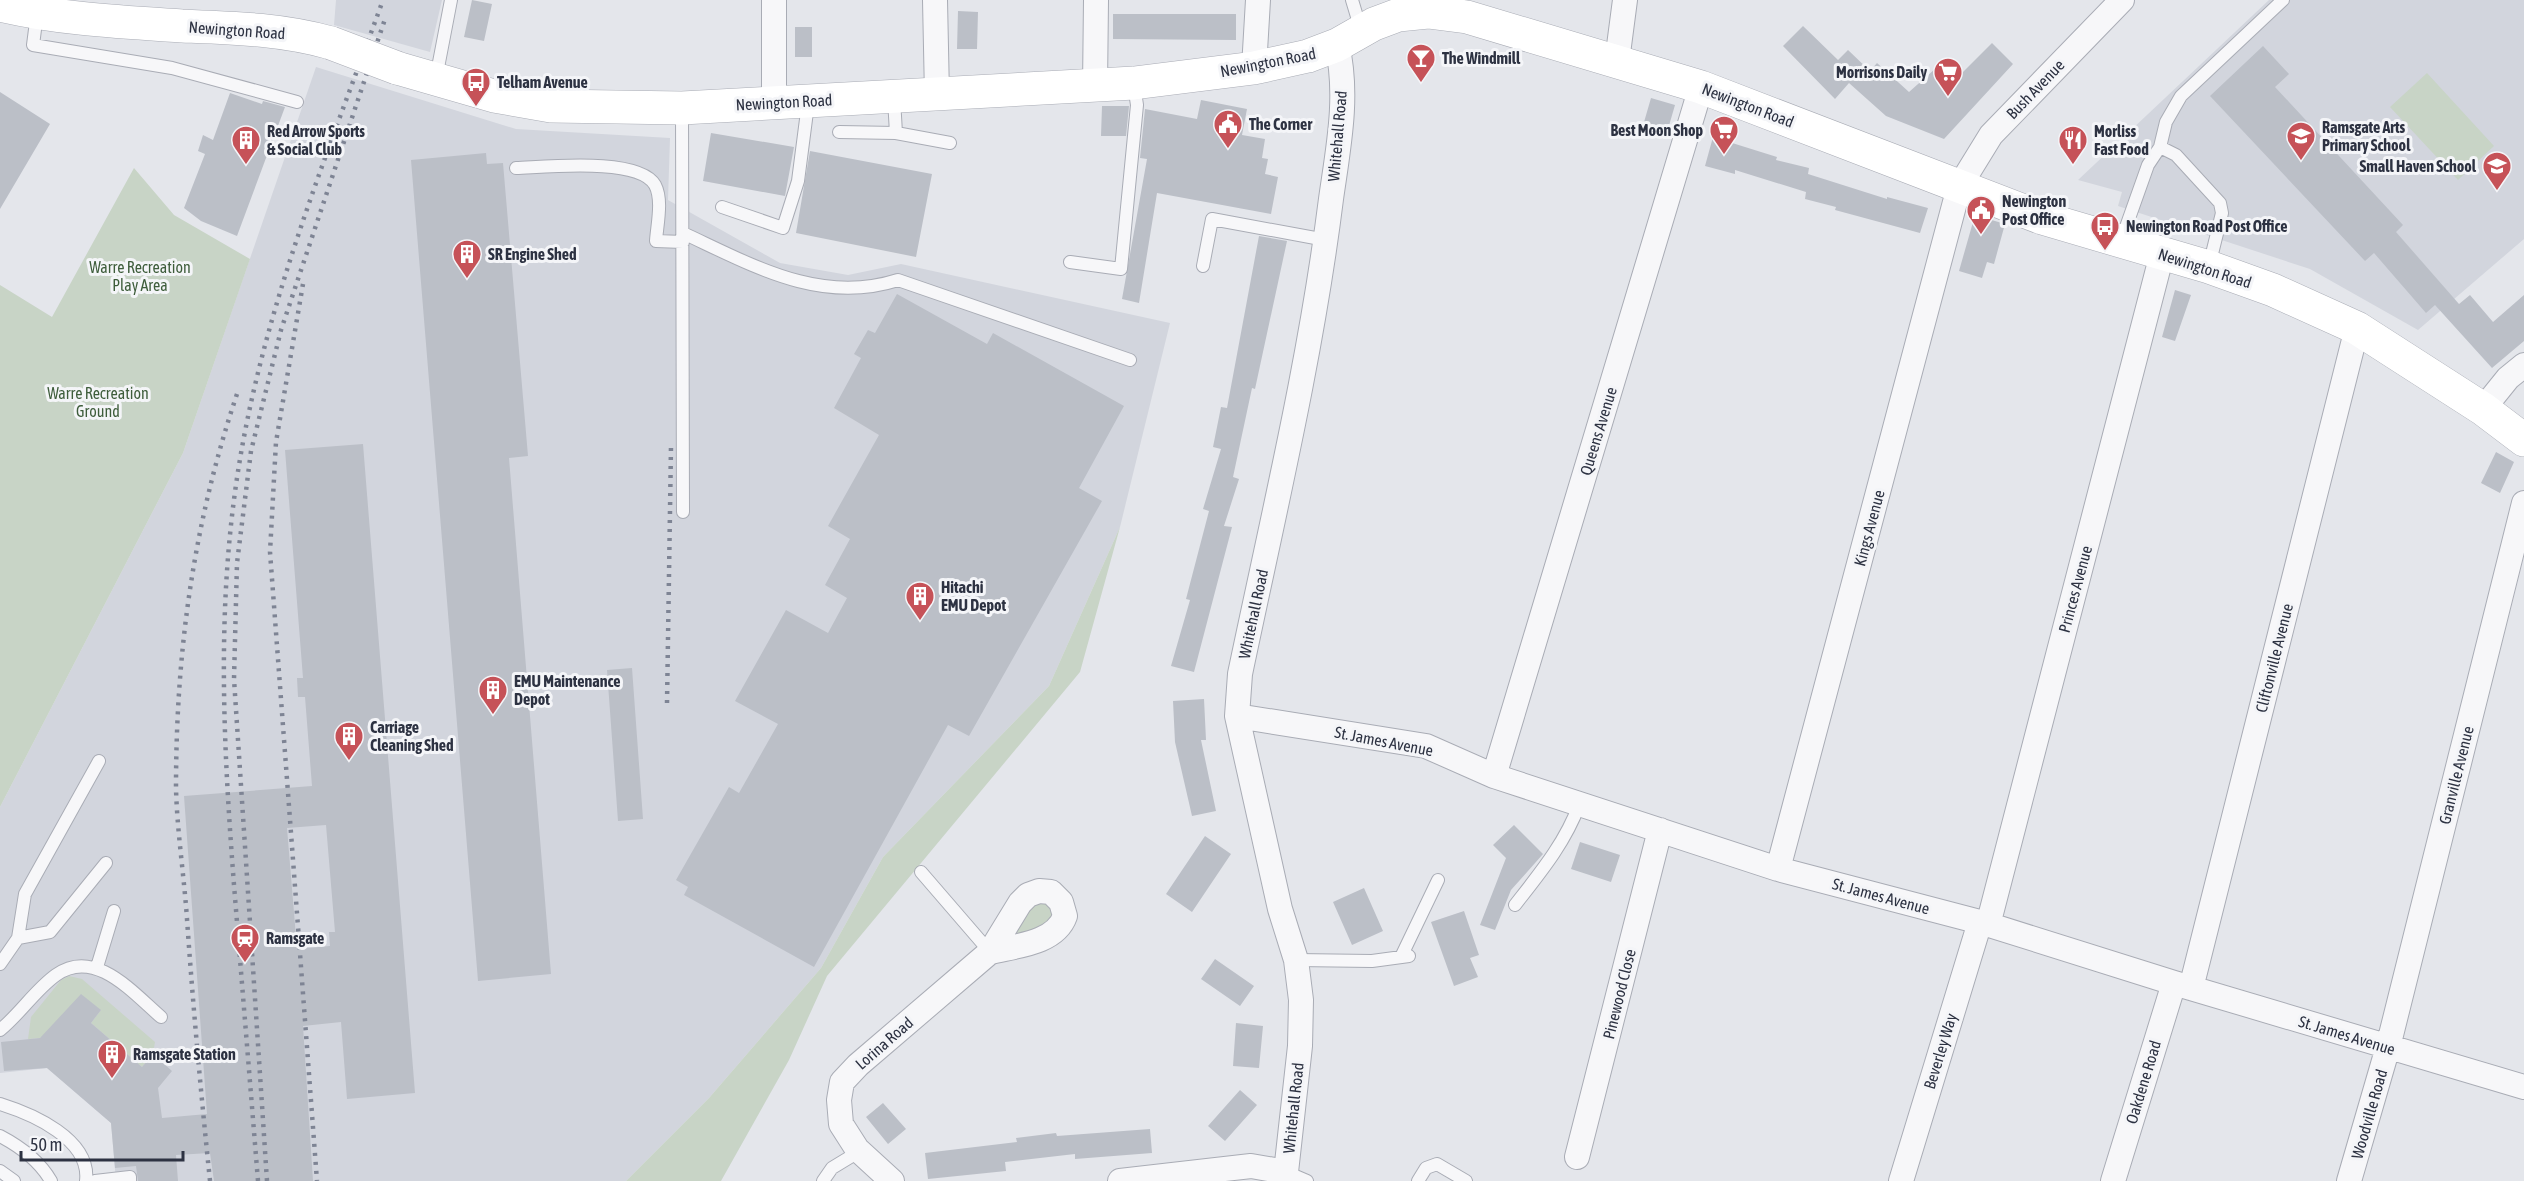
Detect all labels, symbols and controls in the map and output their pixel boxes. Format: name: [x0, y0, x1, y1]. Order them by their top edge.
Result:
street label: Newington Road: [188, 18, 286, 43]
bar icon: The Windmill: [1405, 42, 1437, 84]
street label: Newington Road: [1219, 44, 1317, 81]
place label: The Windmill: [1442, 49, 1521, 67]
supermarket icon: Morrisons Daily: [1932, 56, 1964, 98]
street label: Bush Avenue: [2002, 56, 2068, 122]
place label: Morrisons Daily: [1836, 63, 1927, 81]
bus stop icon: Telham Avenue: [460, 66, 492, 108]
place label: Telham Avenue: [497, 73, 588, 91]
street label: Newington Road: [1699, 79, 1796, 132]
street label: Newington Road: [735, 90, 833, 115]
street label: Whitehall Road: [1324, 90, 1350, 182]
public building icon: The Corner: [1212, 108, 1244, 150]
supermarket icon: Best Moon Shop: [1708, 114, 1740, 156]
place label: The Corner: [1249, 115, 1312, 133]
place label: Ramsgate Arts Primary School: [2322, 118, 2411, 154]
school or university icon: Ramsgate Arts Primary School: [2285, 120, 2317, 162]
place label: Best Moon Shop: [1610, 121, 1703, 139]
place label: Red Arrow Sports & Social Club: [267, 122, 365, 158]
place label: Morliss Fast Food: [2094, 122, 2149, 158]
building icon: Red Arrow Sports & Social Club: [230, 124, 262, 166]
restaurant icon: Morliss Fast Food: [2057, 124, 2089, 166]
school or university icon: Small Haven School: [2481, 150, 2513, 192]
place label: Small Haven School: [2360, 157, 2477, 175]
place label: Newington Post Office: [2002, 192, 2066, 228]
public building icon: Newington Post Office: [1965, 194, 1997, 236]
bus stop icon: Newington Road Post Office: [2089, 210, 2121, 252]
place label: Newington Road Post Office: [2126, 217, 2288, 235]
building icon: SR Engine Shed: [451, 238, 483, 280]
street label: Newington Road: [2156, 244, 2254, 292]
place label: SR Engine Shed: [488, 245, 577, 263]
park label: Warre Recreation Play Area: [89, 258, 191, 295]
park label: Warre Recreation Ground: [47, 384, 149, 420]
street label: Queens Avenue: [1576, 385, 1620, 477]
street label: Kings Avenue: [1850, 488, 1889, 568]
street label: Princes Avenue: [2055, 544, 2095, 634]
street label: Whitehall Road: [1235, 568, 1271, 660]
place label: Hitachi EMU Depot: [941, 578, 1006, 614]
building icon: Hitachi EMU Depot: [904, 580, 936, 622]
street label: Cliftonville Avenue: [2252, 602, 2296, 714]
place label: EMU Maintenance Depot: [514, 672, 621, 708]
building icon: EMU Maintenance Depot: [477, 674, 509, 716]
place label: Carriage Cleaning Shed: [370, 718, 454, 754]
building icon: Carriage Cleaning Shed: [333, 720, 365, 762]
street label: St. James Avenue: [1333, 723, 1435, 759]
street label: Granville Avenue: [2435, 724, 2477, 826]
street label: St. James Avenue: [1830, 874, 1932, 918]
station icon: Ramsgate: [229, 922, 261, 964]
place label: Ramsgate: [266, 929, 324, 947]
street label: Pinewood Close: [1599, 947, 1639, 1041]
street label: Beverley Way: [1920, 1011, 1961, 1091]
street label: St. James Avenue: [2297, 1012, 2397, 1058]
street label: Lorina Road: [852, 1013, 916, 1073]
building icon: Ramsgate Station: [96, 1038, 128, 1080]
street label: Oakdene Road: [2122, 1038, 2164, 1126]
place label: Ramsgate Station: [133, 1045, 236, 1063]
street label: Whitehall Road: [1279, 1062, 1307, 1154]
street label: Woodville Road: [2348, 1067, 2390, 1161]
scale bar: [21, 1124, 183, 1162]
text: 50 m: [30, 1134, 62, 1155]

